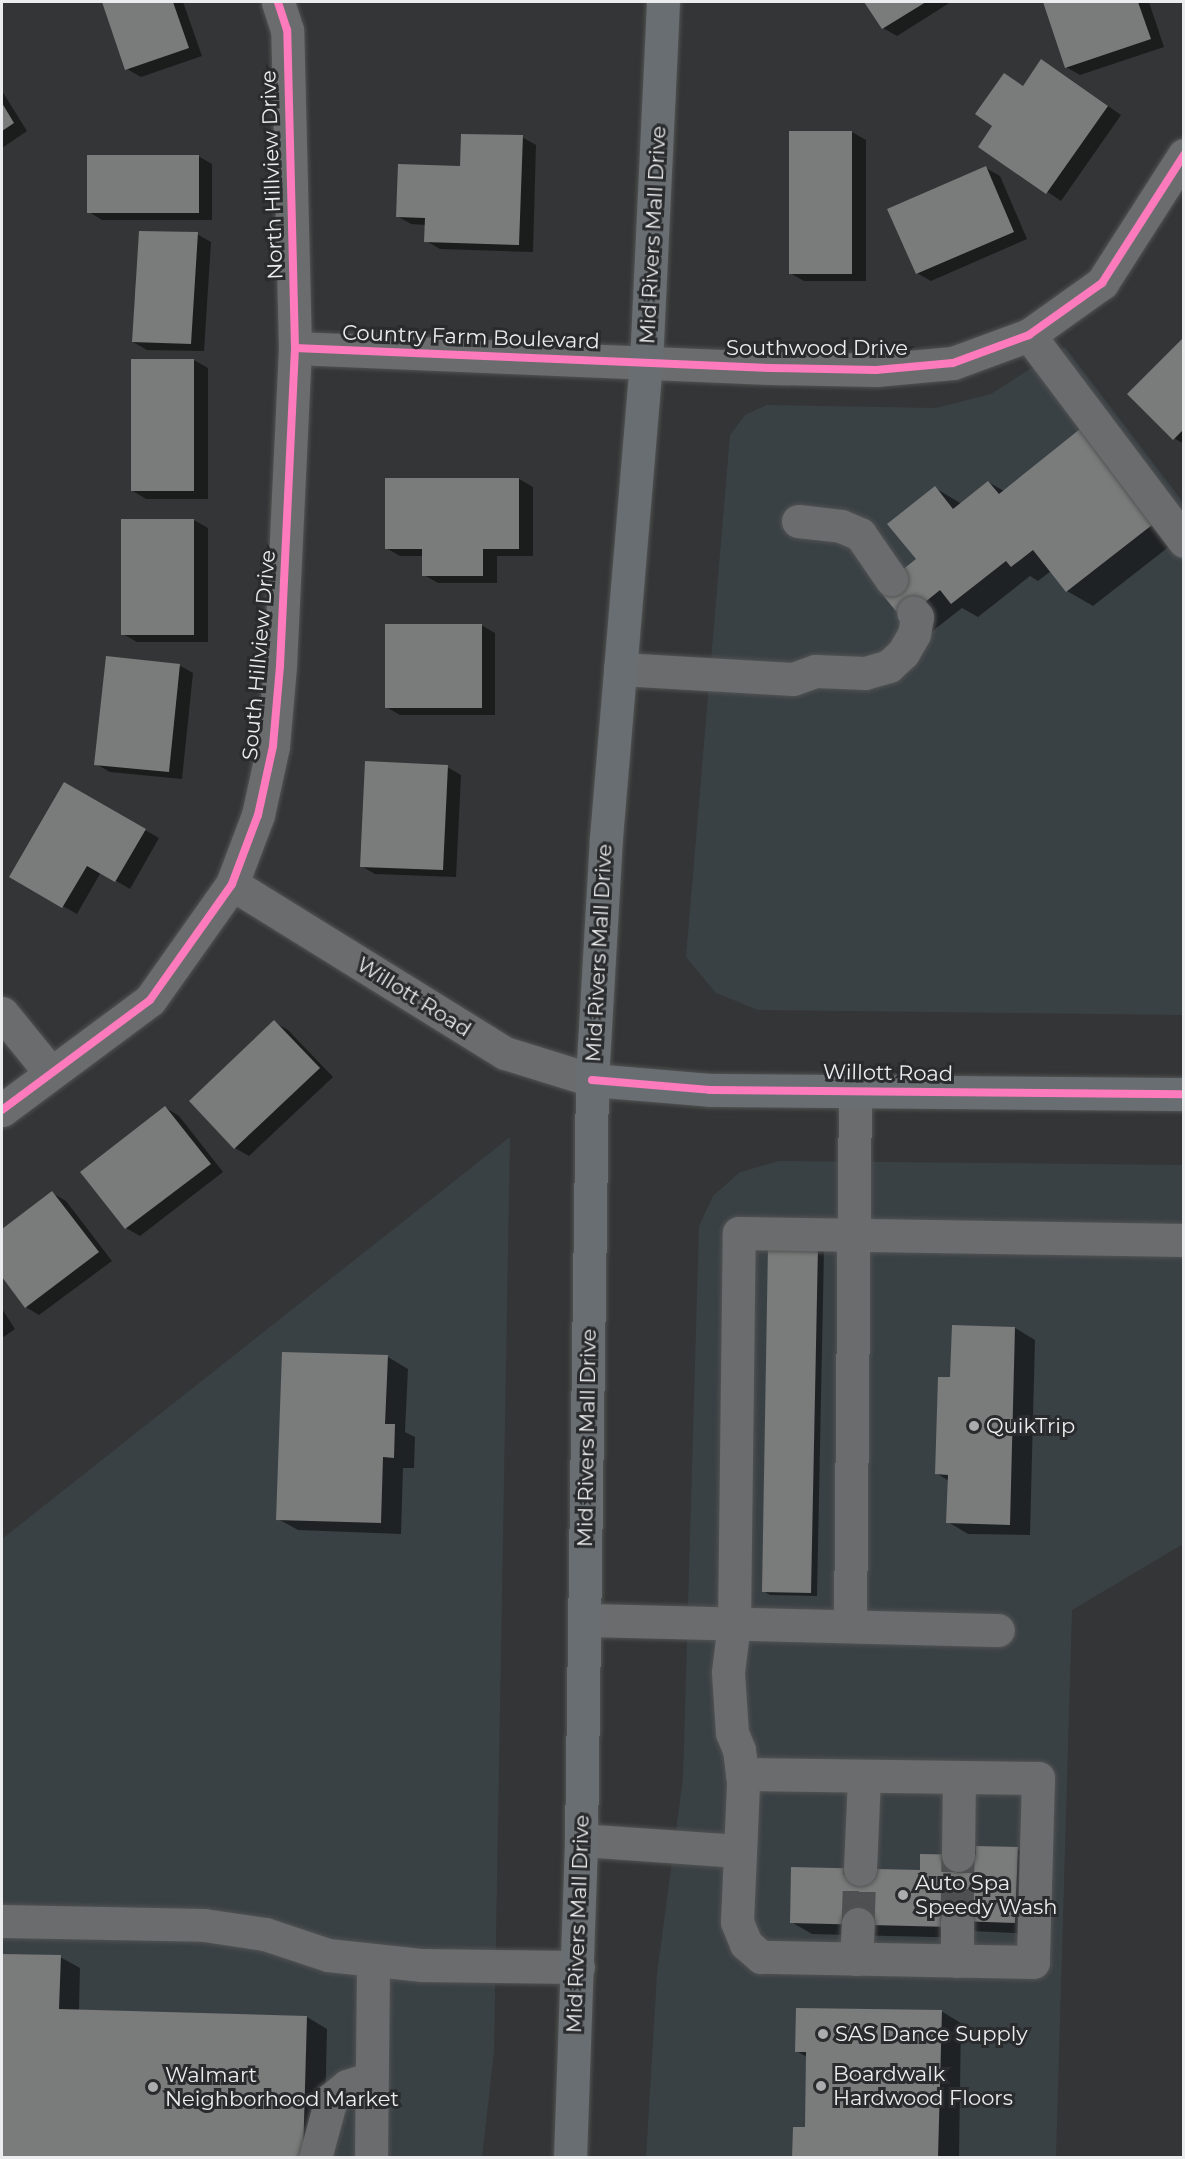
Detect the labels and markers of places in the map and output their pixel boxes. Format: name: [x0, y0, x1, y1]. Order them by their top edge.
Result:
place label: QuikTrip: [986, 1413, 1075, 1439]
marker: QuikTrip: [967, 1419, 981, 1433]
place label: Auto Spa Speedy Wash: [915, 1870, 1058, 1920]
marker: Auto Spa Speedy Wash: [896, 1888, 910, 1902]
place label: SAS Dance Supply: [835, 2021, 1028, 2047]
marker: SAS Dance Supply: [816, 2027, 830, 2041]
place label: Boardwalk Hardwood Floors: [833, 2061, 1013, 2111]
place label: Walmart Neighborhood Market: [165, 2062, 399, 2112]
marker: Boardwalk Hardwood Floors: [814, 2079, 828, 2093]
marker: Walmart Neighborhood Market: [146, 2080, 160, 2094]

